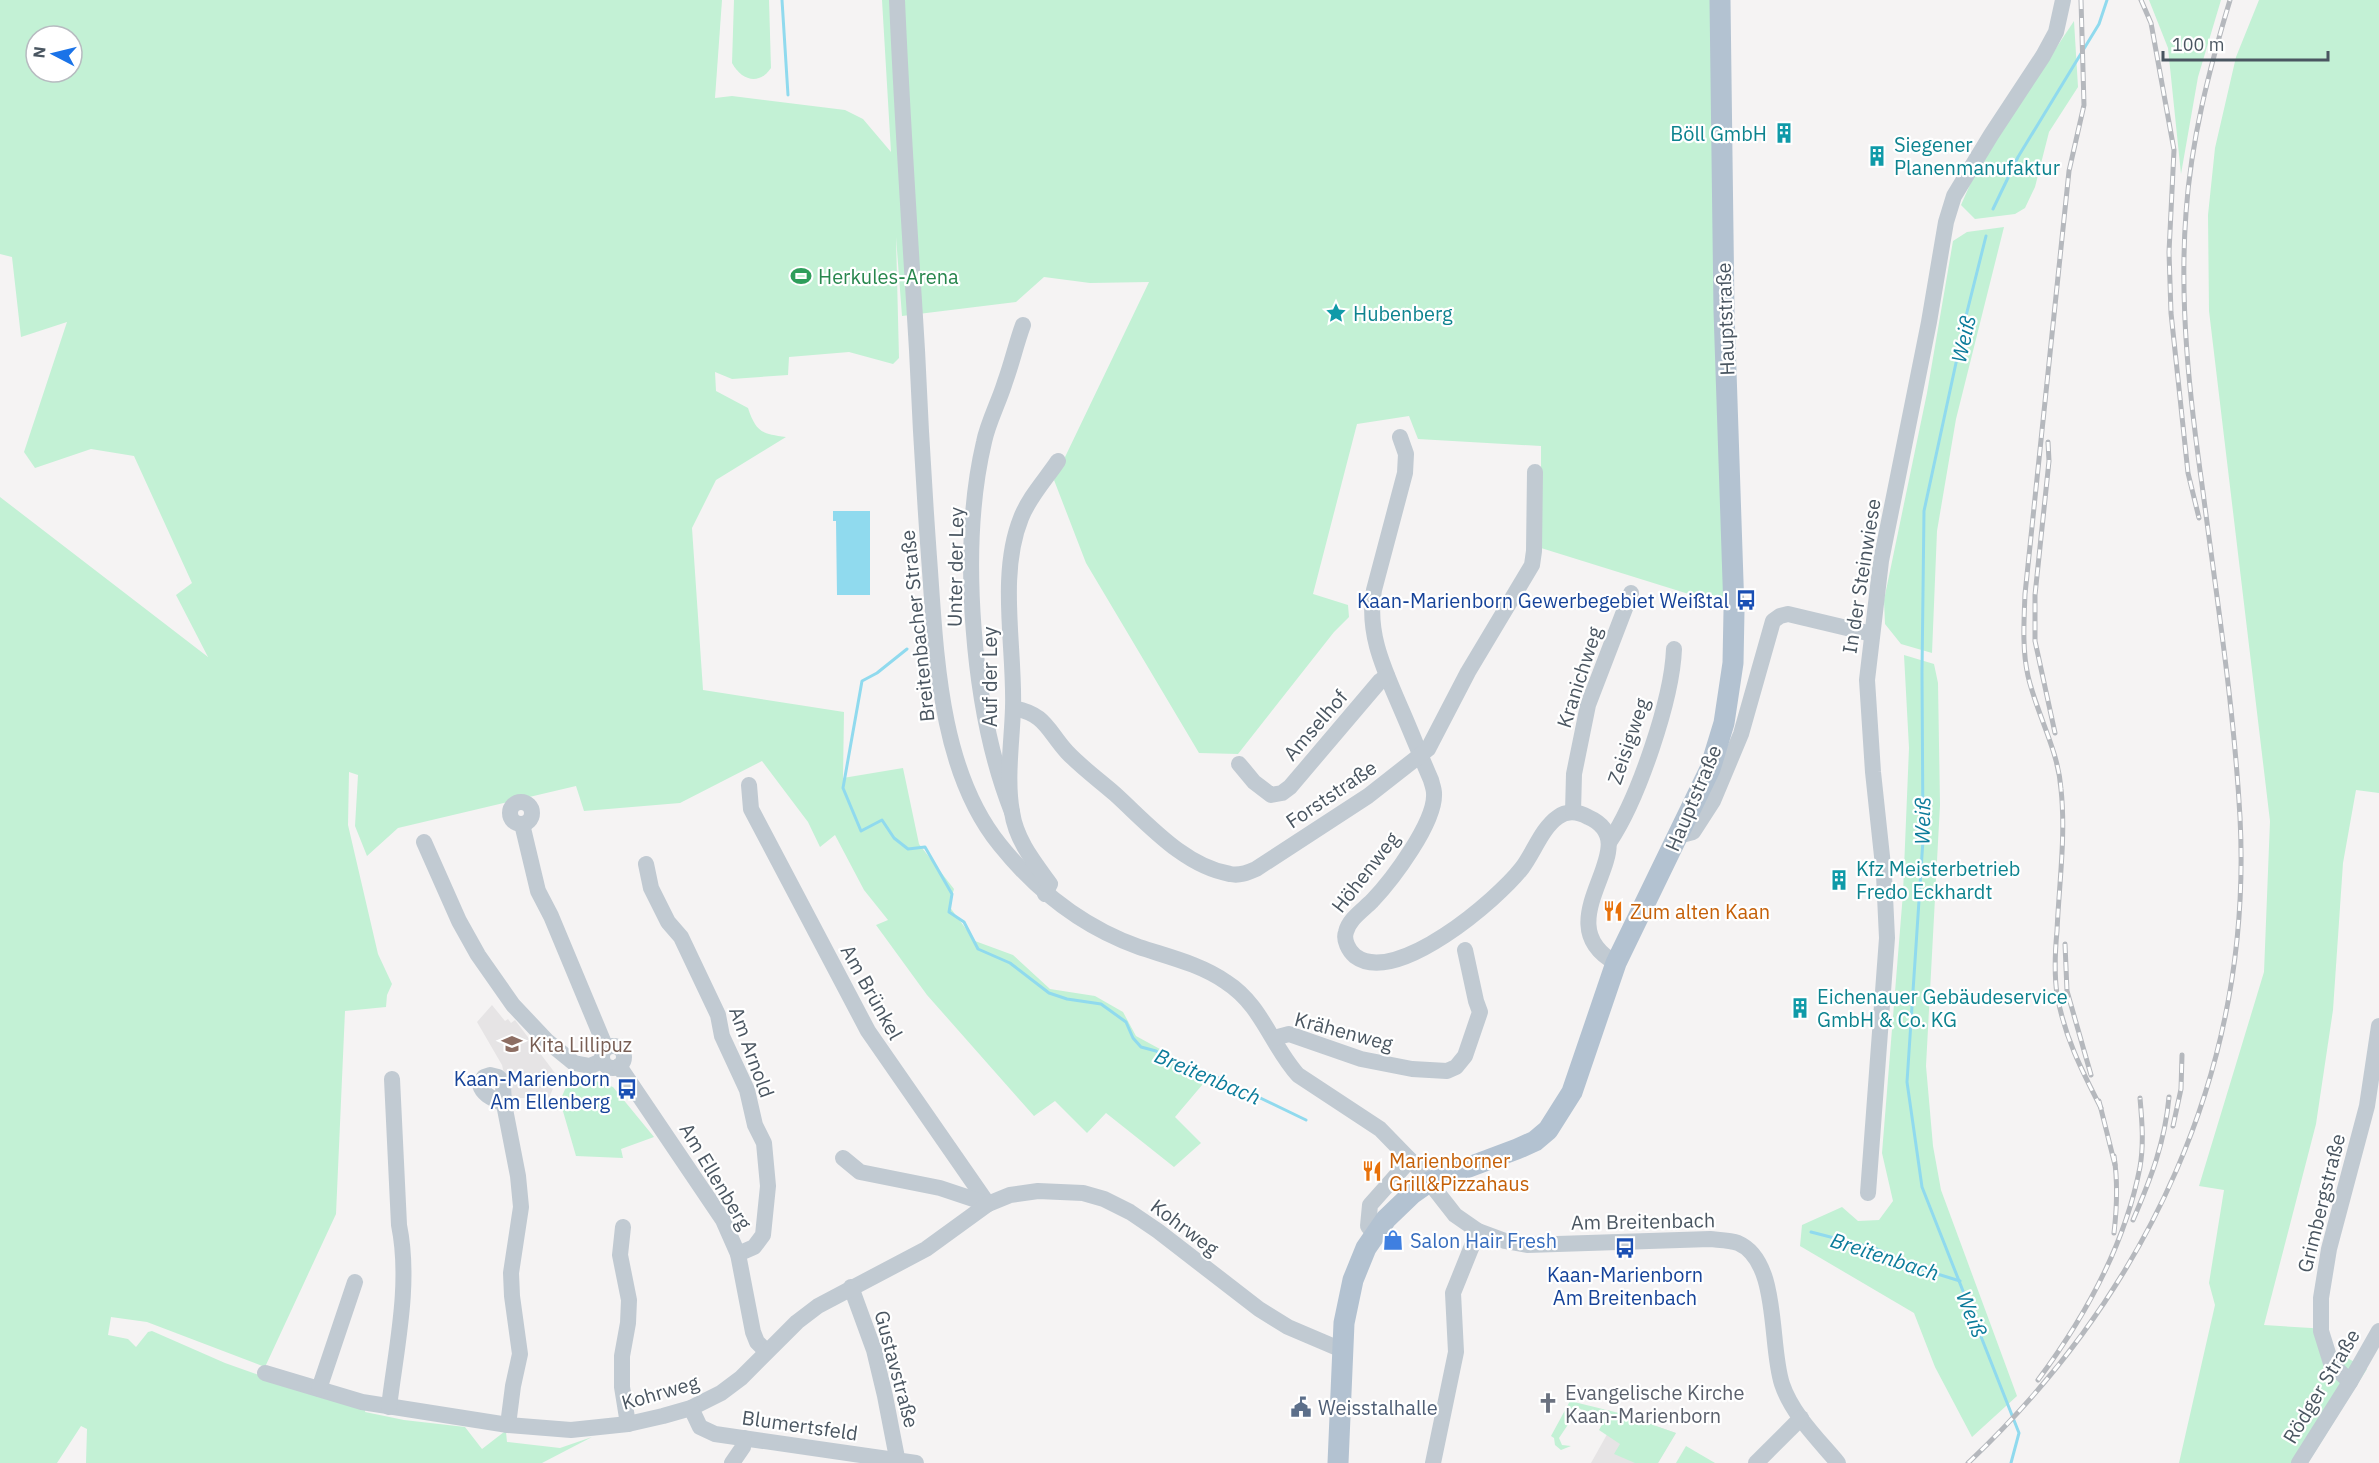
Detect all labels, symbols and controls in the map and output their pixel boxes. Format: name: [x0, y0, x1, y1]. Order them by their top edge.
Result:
north arrow: [24, 24, 84, 84]
scale bar: [2163, 24, 2328, 62]
text: 100 m: [2172, 33, 2224, 56]
text: N: [28, 45, 50, 59]
place label: Böll GmbH: [1670, 120, 1767, 147]
building icon: Böll GmbH: [1772, 121, 1796, 145]
place label: Siegener Planenmanufaktur: [1894, 131, 2060, 181]
building icon: Siegener Planenmanufaktur: [1865, 144, 1889, 168]
street label: Hauptstraße: [1710, 262, 1740, 376]
place label: Herkules-Arena: [818, 263, 959, 290]
sports icon: Herkules-Arena: [789, 264, 813, 288]
place label: Hubenberg: [1353, 300, 1453, 327]
place icon: Hubenberg: [1324, 301, 1348, 325]
water label: Weiß: [1944, 313, 1982, 365]
street label: In der Steinwiese: [1835, 497, 1887, 655]
street label: Unter der Ley: [940, 507, 970, 627]
street label: Breitenbacher Straße: [894, 529, 940, 723]
place label: Kaan-Marienborn Gewerbegebiet Weißtal: [1357, 587, 1729, 614]
bus stop icon: Kaan-Marienborn Gewerbegebiet Weißtal: [1734, 588, 1758, 612]
street label: Kranichweg: [1550, 623, 1608, 731]
street label: Auf der Ley: [976, 627, 1003, 727]
street label: Amselhof: [1277, 684, 1354, 766]
street label: Zeisigweg: [1601, 694, 1656, 788]
street label: Hauptstraße: [1658, 741, 1728, 855]
street label: Forststraße: [1280, 754, 1382, 834]
water label: Weiß: [1908, 797, 1936, 845]
street label: Höhenweg: [1325, 826, 1405, 918]
place label: Kfz Meisterbetrieb Fredo Eckhardt: [1856, 855, 2020, 905]
building icon: Kfz Meisterbetrieb Fredo Eckhardt: [1827, 868, 1851, 892]
place label: Zum alten Kaan: [1630, 898, 1770, 925]
restaurant icon: Zum alten Kaan: [1601, 899, 1625, 923]
street label: Am Brünkel: [835, 940, 909, 1044]
place label: Eichenauer Gebäudeservice GmbH & Co. KG: [1817, 983, 2068, 1033]
building icon: Eichenauer Gebäudeservice GmbH & Co. KG: [1788, 996, 1812, 1020]
street label: Am Arnold: [723, 1003, 781, 1101]
street label: Krähenweg: [1292, 1005, 1397, 1057]
place label: Kita Lillipuz: [529, 1031, 632, 1058]
school or university icon: Kita Lillipuz: [500, 1032, 524, 1056]
water label: Breitenbach: [1151, 1041, 1265, 1111]
place label: Kaan-Marienborn Am Ellenberg: [454, 1065, 610, 1115]
bus stop icon: Kaan-Marienborn Am Ellenberg: [615, 1077, 639, 1101]
street label: Am Ellenberg: [674, 1118, 759, 1235]
street label: Grimbergstraße: [2291, 1131, 2351, 1275]
place label: Marienborner Grill&Pizzahaus: [1389, 1147, 1529, 1197]
restaurant icon: Marienborner Grill&Pizzahaus: [1360, 1159, 1384, 1183]
street label: Kohrweg: [1145, 1192, 1225, 1262]
street label: Am Breitenbach: [1571, 1206, 1715, 1236]
water label: Breitenbach: [1827, 1225, 1943, 1287]
place label: Salon Hair Fresh: [1410, 1227, 1557, 1254]
shop icon: Salon Hair Fresh: [1381, 1228, 1405, 1252]
bus stop icon: Kaan-Marienborn Am Breitenbach: [1613, 1236, 1637, 1260]
place label: Kaan-Marienborn Am Breitenbach: [1547, 1261, 1703, 1311]
water label: Weiß: [1950, 1287, 1994, 1341]
street label: Gustavstraße: [868, 1307, 926, 1431]
street label: Rödger Straße: [2276, 1324, 2366, 1448]
street label: Kohrweg: [618, 1368, 702, 1416]
place label: Evangelische Kirche Kaan-Marienborn: [1565, 1379, 1744, 1429]
church icon: Evangelische Kirche Kaan-Marienborn: [1536, 1391, 1560, 1415]
place label: Weisstalhalle: [1318, 1394, 1438, 1421]
public building icon: Weisstalhalle: [1289, 1395, 1313, 1419]
street label: Blumertsfeld: [740, 1404, 860, 1446]

